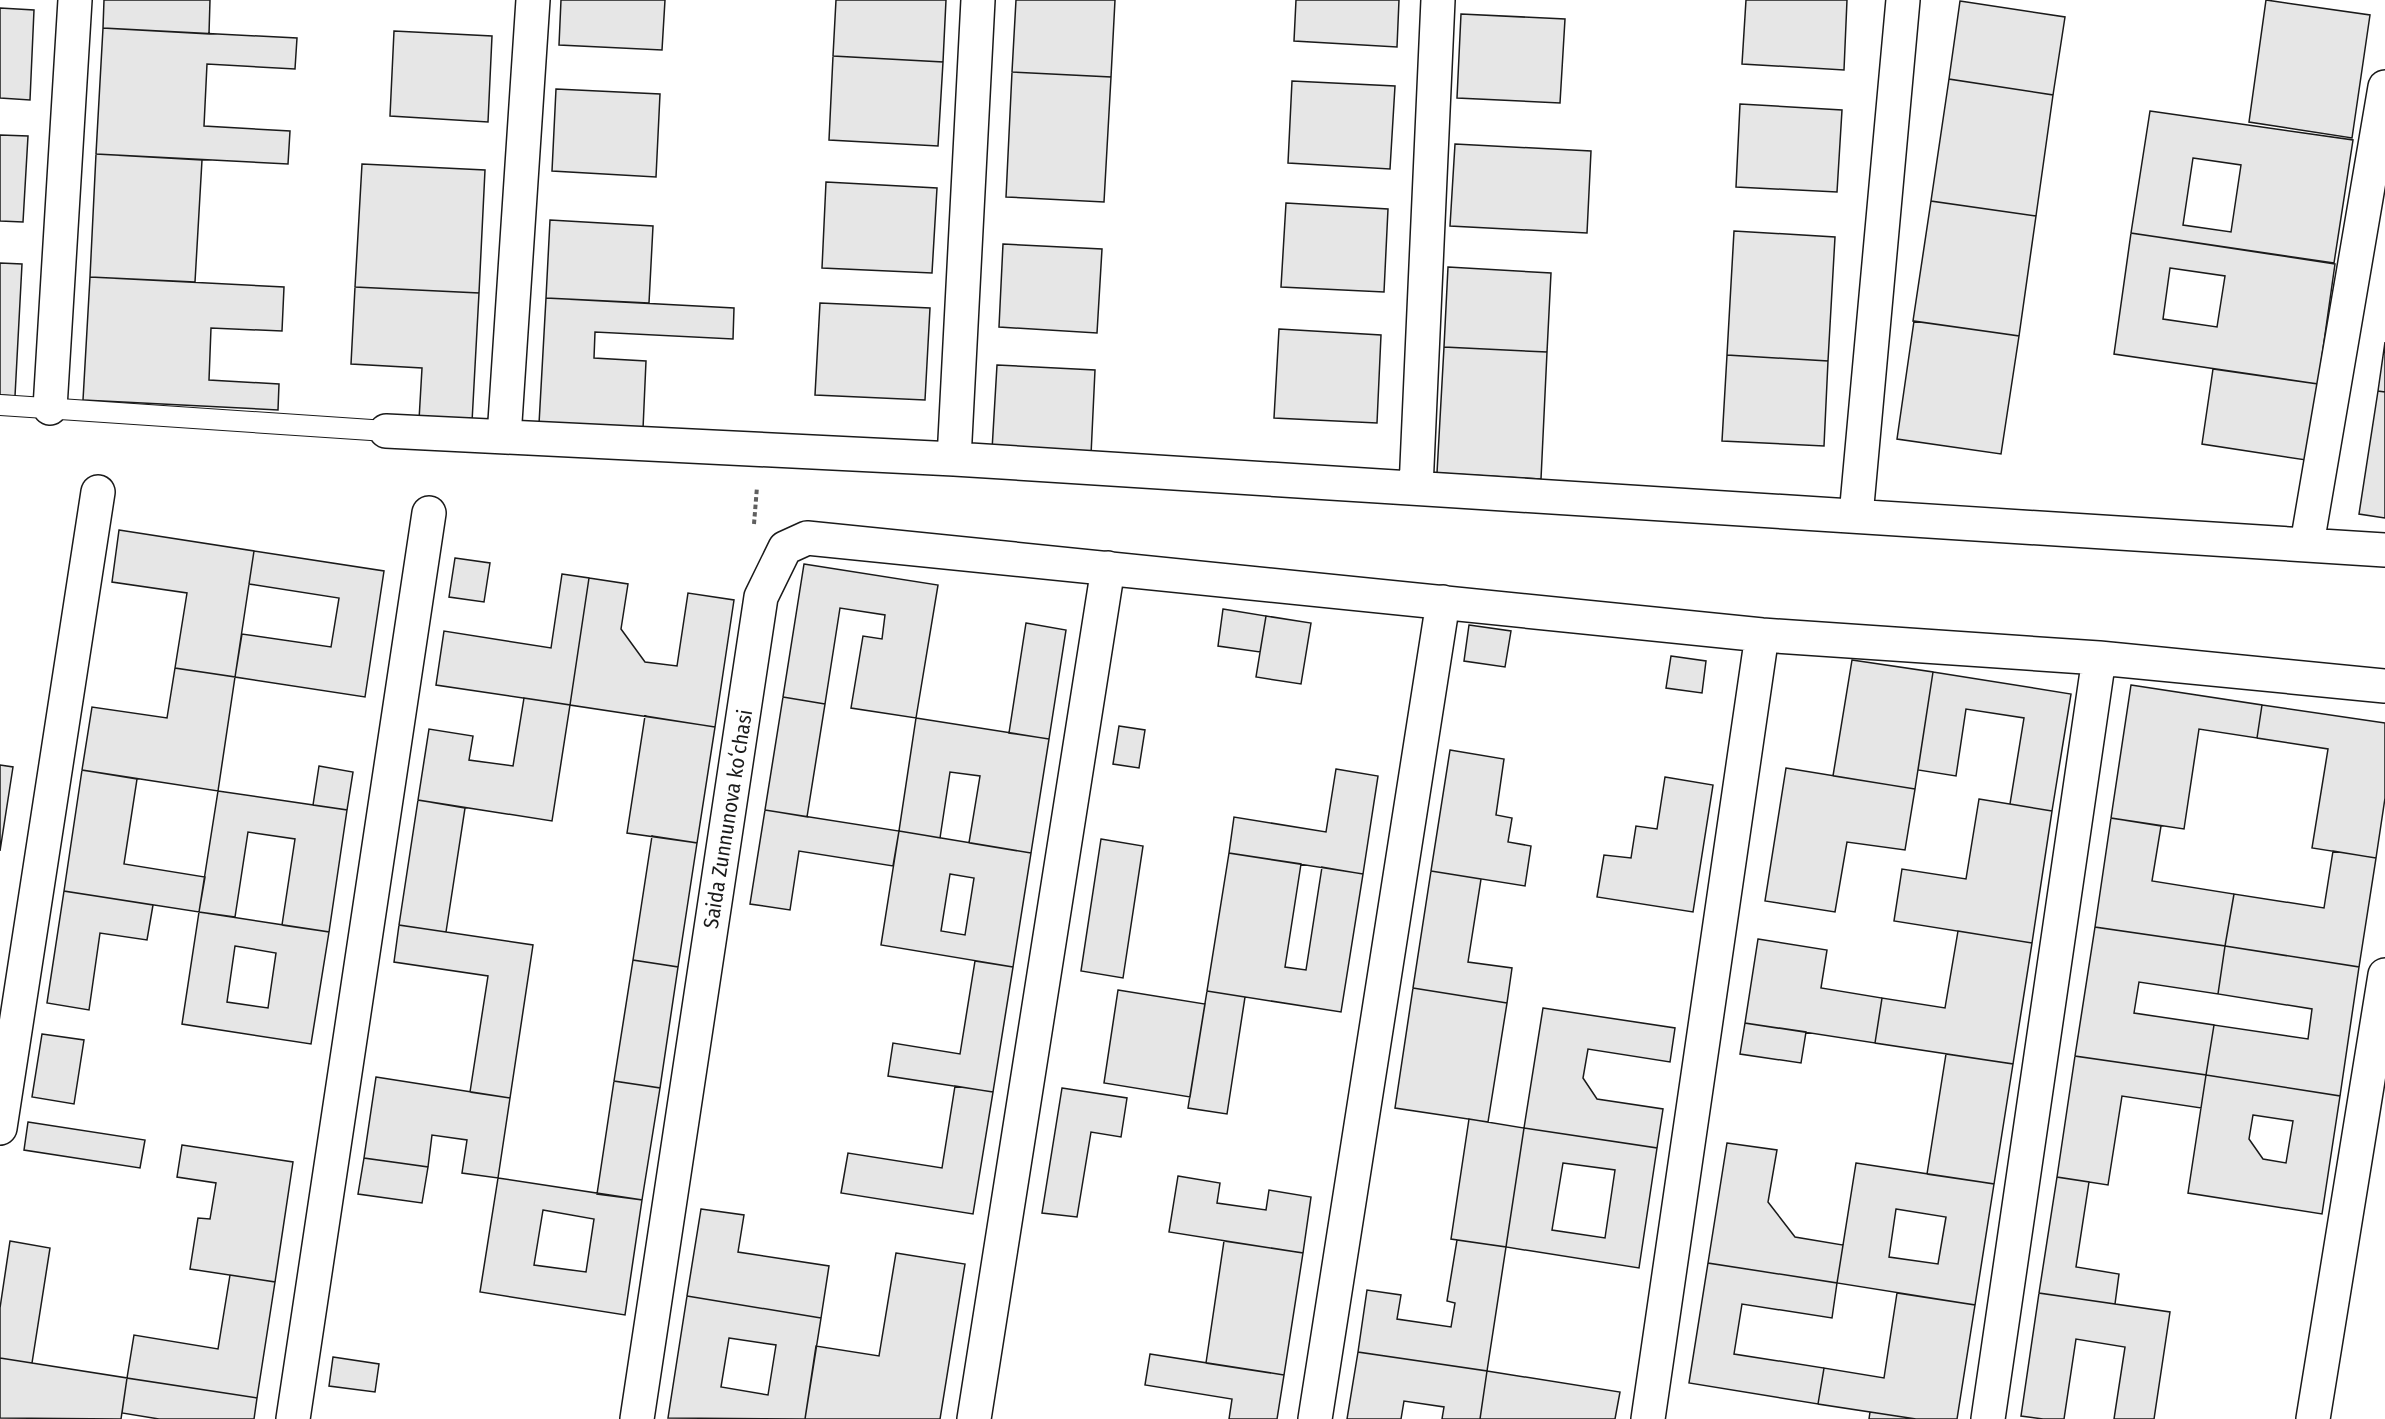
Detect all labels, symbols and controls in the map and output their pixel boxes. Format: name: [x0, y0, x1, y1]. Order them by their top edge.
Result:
street label: Saida Zunnunova koʻchasi: [698, 708, 758, 930]

